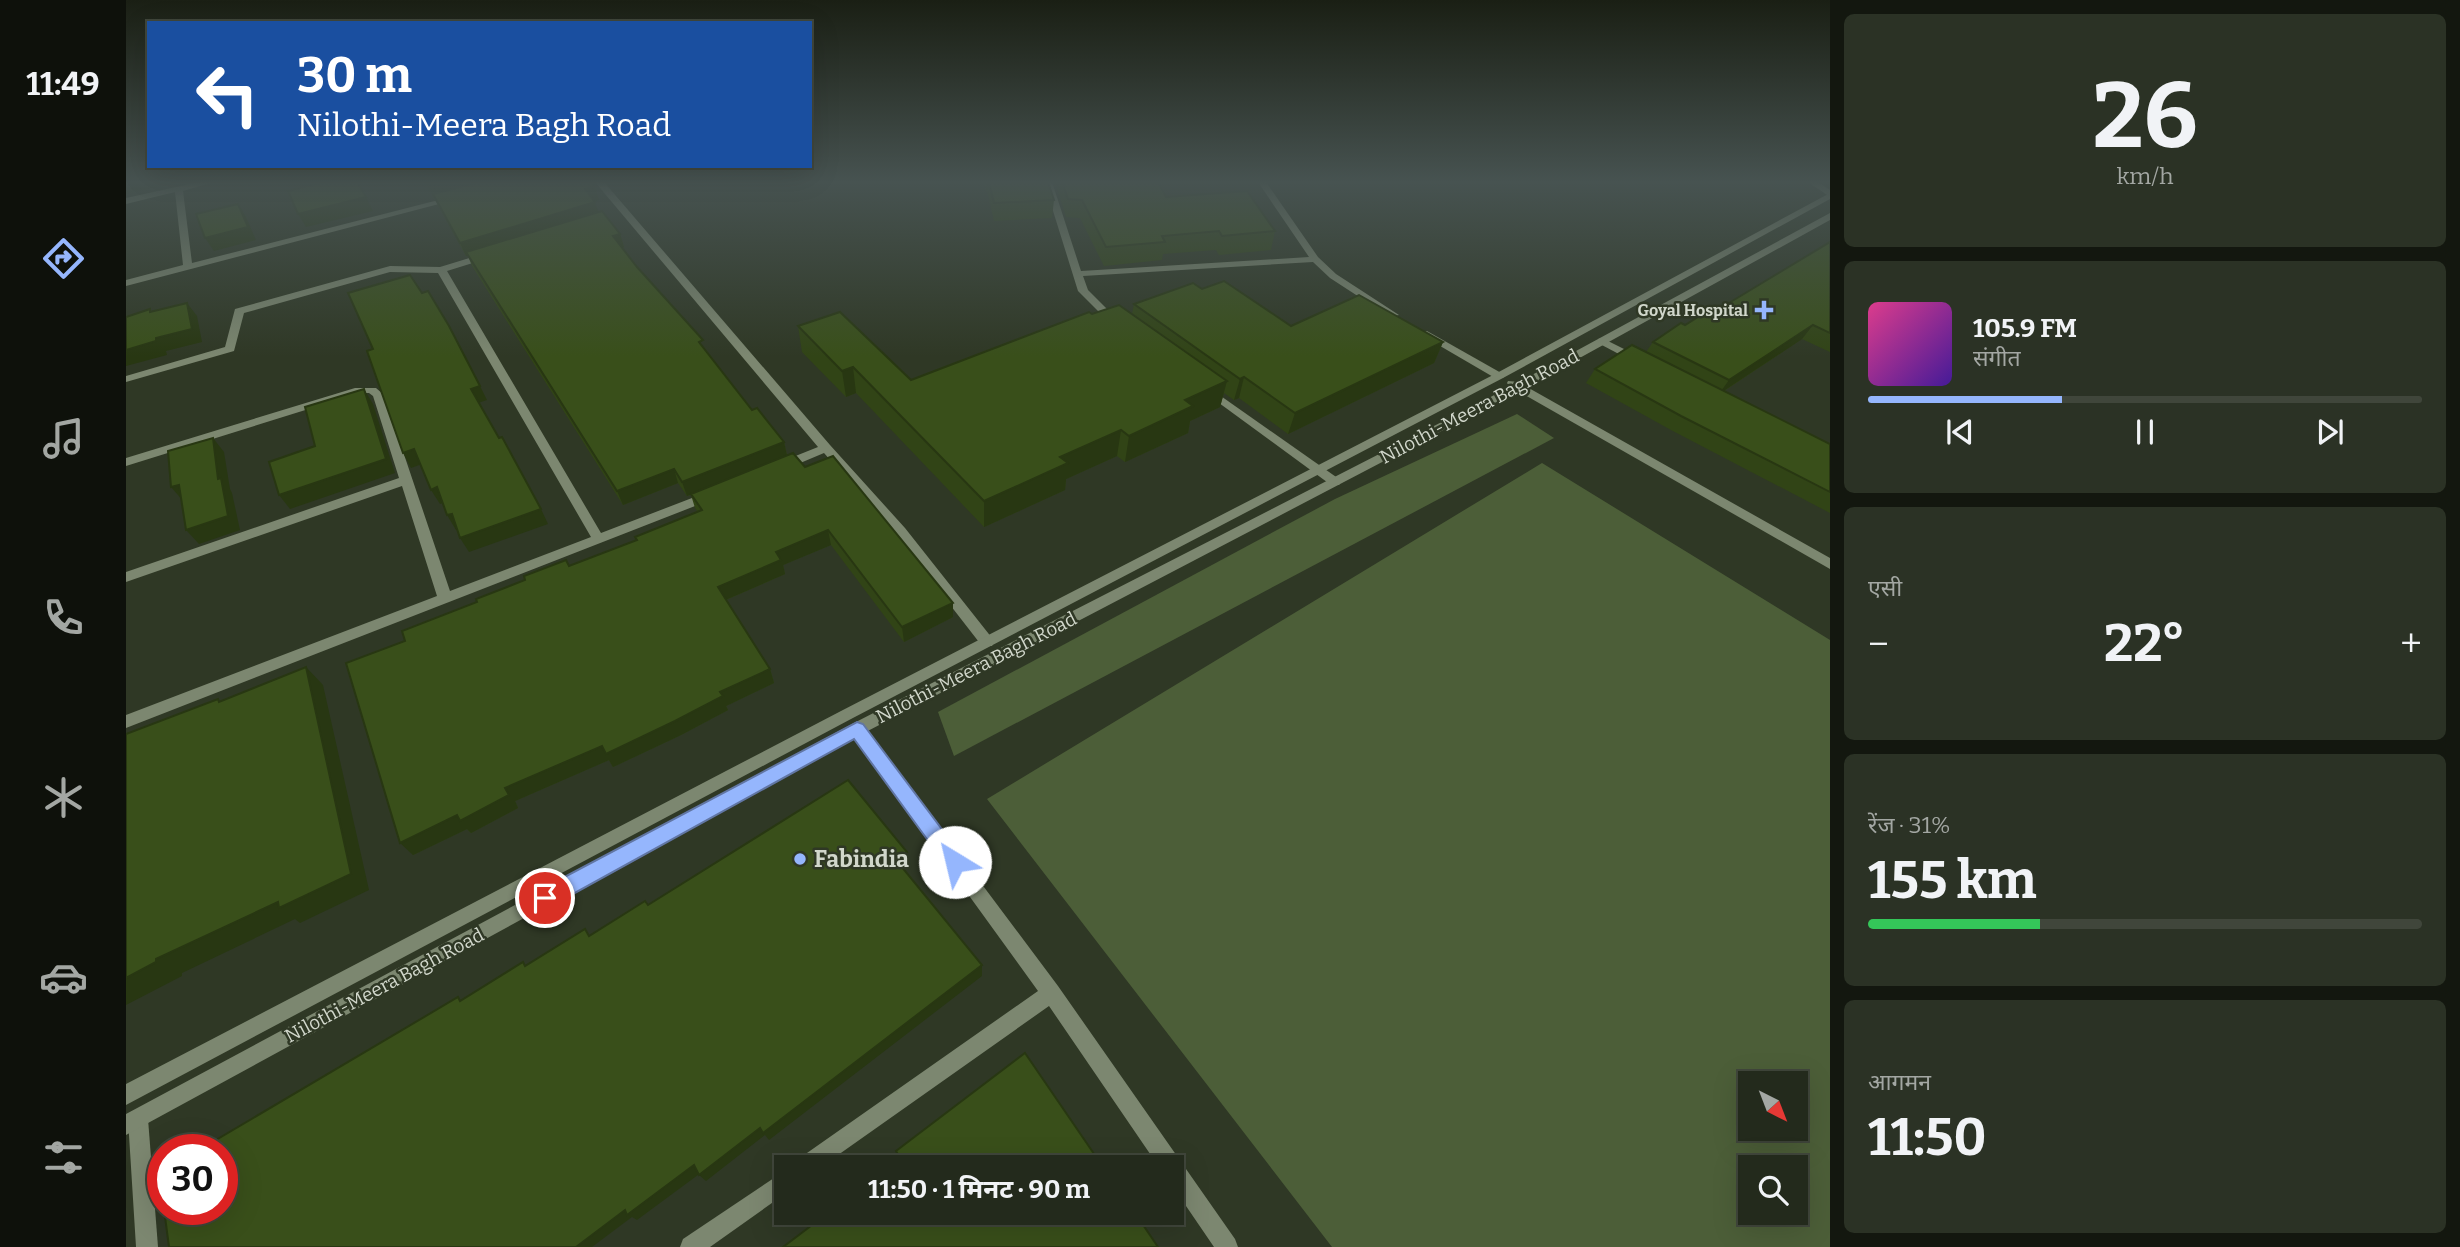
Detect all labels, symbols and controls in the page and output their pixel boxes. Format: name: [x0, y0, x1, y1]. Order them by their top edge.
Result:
text: 30 m: [297, 46, 412, 105]
icon: left: [182, 49, 273, 140]
text: 26: [2092, 62, 2198, 171]
text: 11:49: [26, 65, 100, 103]
text: Nilothi-Meera Bagh Road: [297, 106, 671, 144]
text: km/h: [2117, 162, 2173, 190]
icon: directions: [39, 234, 88, 283]
marker: Goyal Hospital: [1754, 300, 1774, 320]
place label: Goyal Hospital: [1638, 301, 1748, 320]
text: 105.9 FM: [1973, 313, 2077, 344]
street label: Nilothi-Meera Bagh Road: [1376, 344, 1583, 469]
text: संगीत: [1973, 344, 2021, 372]
icon: previous: [1941, 413, 1979, 451]
icon: pause: [2126, 413, 2164, 451]
icon: next: [2311, 413, 2349, 451]
icon: music: [39, 414, 88, 463]
text: एसी: [1868, 574, 1902, 602]
icon: phone: [39, 593, 88, 642]
street label: Nilothi-Meera Bagh Road: [872, 607, 1080, 728]
text: 22°: [2104, 612, 2185, 675]
text: −: [1868, 621, 1889, 667]
text: +: [2400, 621, 2422, 667]
icon: climate: [39, 773, 88, 822]
text: रेंज · 31%: [1868, 811, 1950, 839]
position arrow: [918, 825, 992, 899]
place label: Fabindia: [814, 845, 909, 873]
text: 155 km: [1868, 849, 2037, 912]
marker: Fabindia: [792, 851, 808, 867]
pin: [515, 868, 575, 928]
icon: arrive: [526, 879, 564, 917]
street label: Nilothi-Meera Bagh Road: [281, 923, 488, 1048]
icon: car: [39, 953, 88, 1002]
text: आगमन: [1868, 1068, 1931, 1096]
north arrow: [1738, 1071, 1808, 1141]
map controls: [1738, 1071, 1808, 1225]
text: 11:50: [1868, 1106, 1987, 1169]
icon: filters: [39, 1133, 88, 1182]
speed limit sign: 30: [147, 1134, 238, 1225]
button: search: [1738, 1155, 1808, 1225]
text: 11:50 · 1 मिनट · 90 m: [868, 1174, 1090, 1205]

